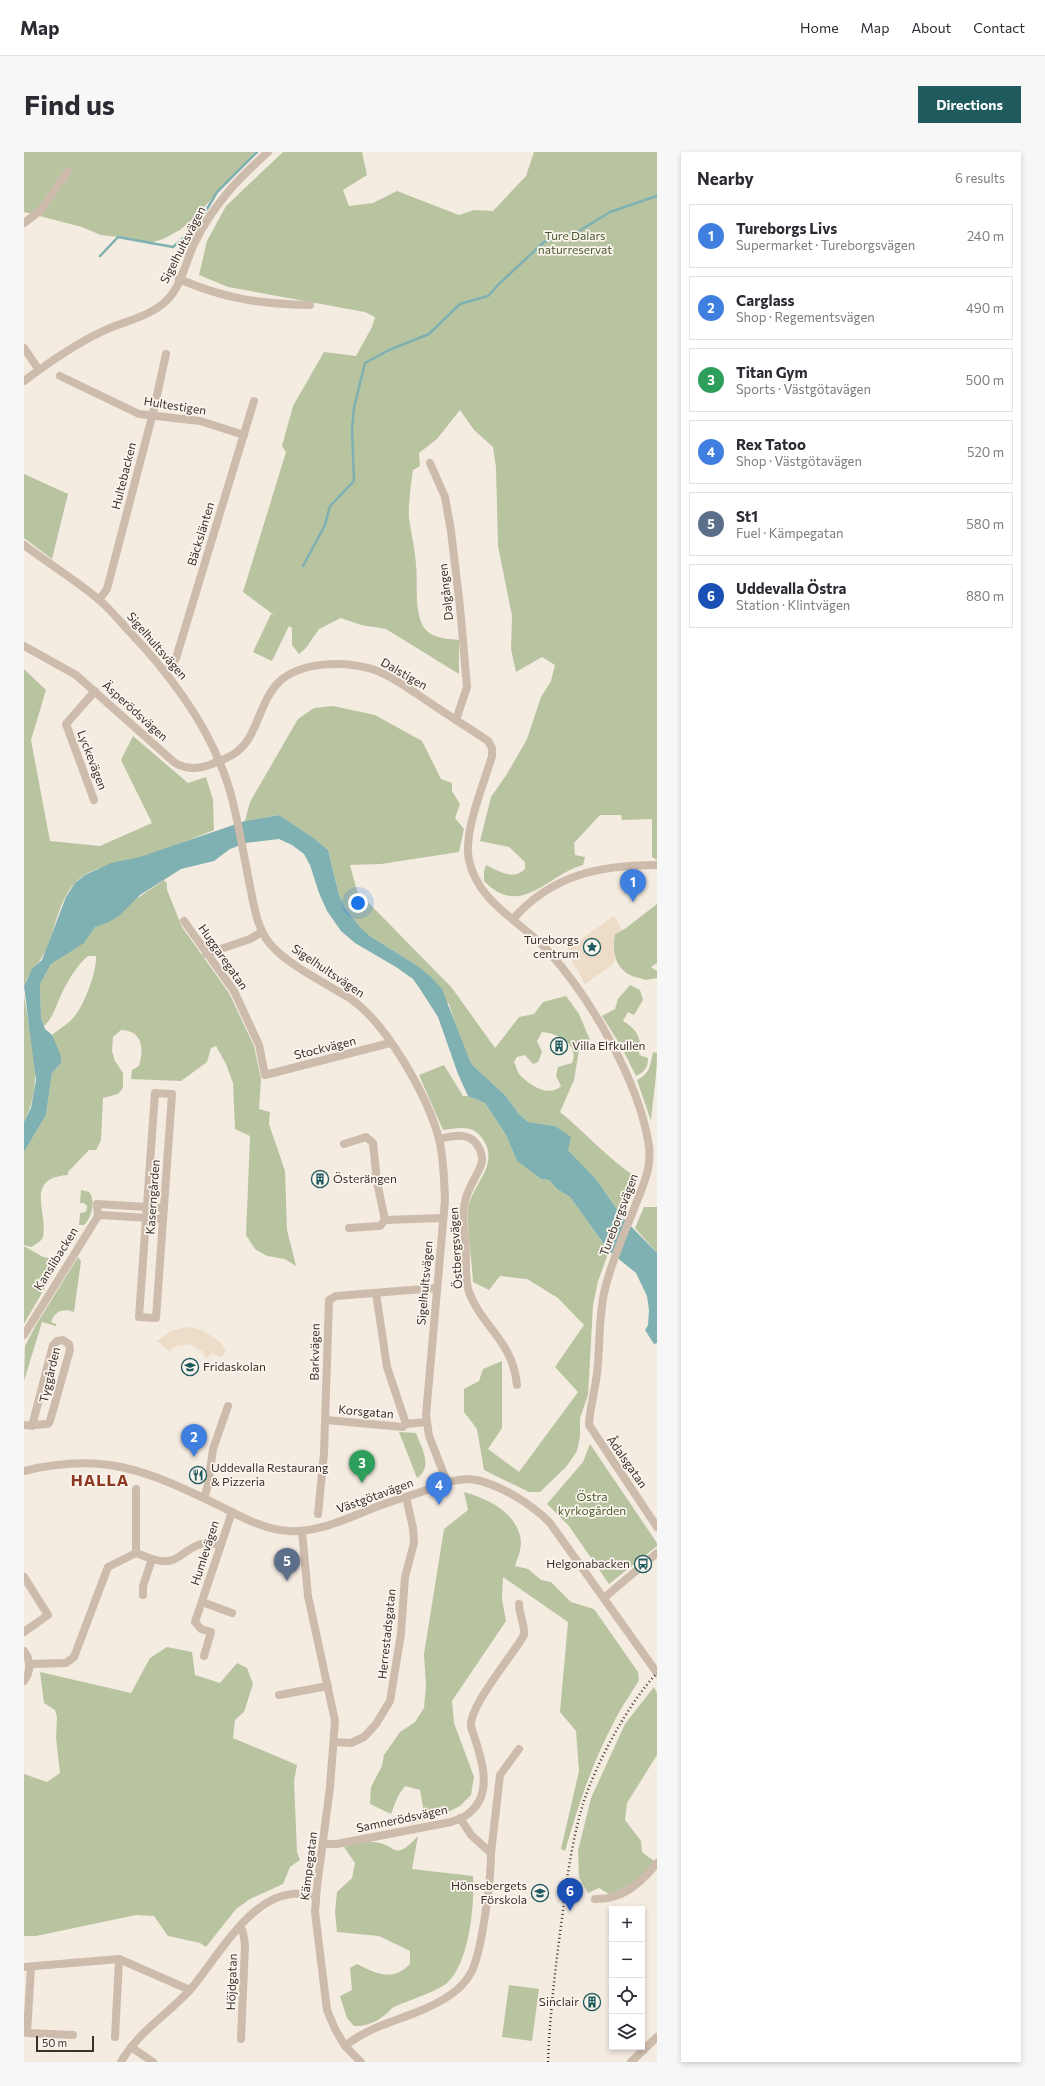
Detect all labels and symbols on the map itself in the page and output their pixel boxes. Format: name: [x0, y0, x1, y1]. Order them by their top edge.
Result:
street label: Sigelhultsvägen: [157, 204, 208, 285]
park label: Ture Dalars naturreservat: [538, 228, 612, 256]
street label: Hultestigen: [143, 393, 207, 417]
street label: Hultebacken: [108, 441, 138, 511]
street label: Bäckslänten: [184, 500, 216, 567]
street label: Dalgången: [435, 563, 455, 621]
street label: Sigelhultsvägen: [125, 609, 191, 682]
street label: Dalstigen: [379, 654, 430, 692]
street label: Äsperödsvägen: [100, 677, 171, 743]
street label: Lyckevägen: [75, 728, 111, 791]
pin: 1: [620, 869, 646, 902]
your location: [348, 893, 368, 913]
street label: Huggaregatan: [196, 921, 252, 992]
place label: Tureborgs centrum: [524, 932, 579, 960]
place icon: Tureborgs centrum: [582, 937, 602, 957]
street label: Sigelhultsvägen: [290, 941, 368, 1000]
street label: Stockvägen: [292, 1033, 357, 1061]
building icon: Villa Elfkullen: [549, 1036, 569, 1056]
place label: Villa Elfkullen: [572, 1038, 645, 1052]
street label: Kaserngården: [142, 1159, 162, 1235]
building icon: Österängen: [310, 1169, 330, 1189]
place label: Österängen: [333, 1171, 397, 1185]
street label: Tureborgsvägen: [596, 1171, 640, 1258]
street label: Östbergsvägen: [446, 1207, 464, 1289]
street label: Kanslibacken: [30, 1224, 80, 1293]
street label: Sigelhultsvägen: [413, 1240, 435, 1326]
street label: Barkvägen: [307, 1323, 321, 1381]
street label: Tyggården: [36, 1346, 62, 1404]
school or university icon: Fridaskolan: [180, 1357, 200, 1377]
place label: Fridaskolan: [203, 1359, 266, 1373]
street label: Korsgatan: [338, 1402, 394, 1420]
pin: 2: [181, 1424, 207, 1457]
street label: Ådalsgatan: [605, 1433, 651, 1490]
pin: 3: [349, 1450, 375, 1483]
place label: Uddevalla Restaurang & Pizzeria: [211, 1460, 329, 1488]
restaurant icon: Uddevalla Restaurang & Pizzeria: [188, 1465, 208, 1485]
district label: HALLA: [71, 1470, 129, 1489]
pin: 4: [426, 1472, 452, 1505]
street label: Västgötavägen: [334, 1475, 415, 1515]
park label: Östra kyrkogården: [558, 1489, 626, 1517]
street label: Humlevägen: [187, 1519, 221, 1587]
pin: 5: [274, 1548, 300, 1581]
bus stop icon: Helgonabacken: [633, 1554, 653, 1574]
place label: Helgonabacken: [546, 1556, 630, 1570]
street label: Herrestadsgatan: [374, 1588, 398, 1680]
street label: Samnerödsvägen: [355, 1802, 449, 1835]
street label: Kämpegatan: [297, 1831, 319, 1901]
place label: Hönsebergets Förskola: [451, 1878, 527, 1906]
pin: 6: [557, 1878, 583, 1911]
school or university icon: Hönsebergets Förskola: [530, 1883, 550, 1903]
street label: Höjdgatan: [223, 1953, 239, 2011]
building icon: Sinclair: [582, 1992, 602, 2012]
place label: Sinclair: [539, 1994, 579, 2008]
scale bar: [36, 2034, 94, 2053]

